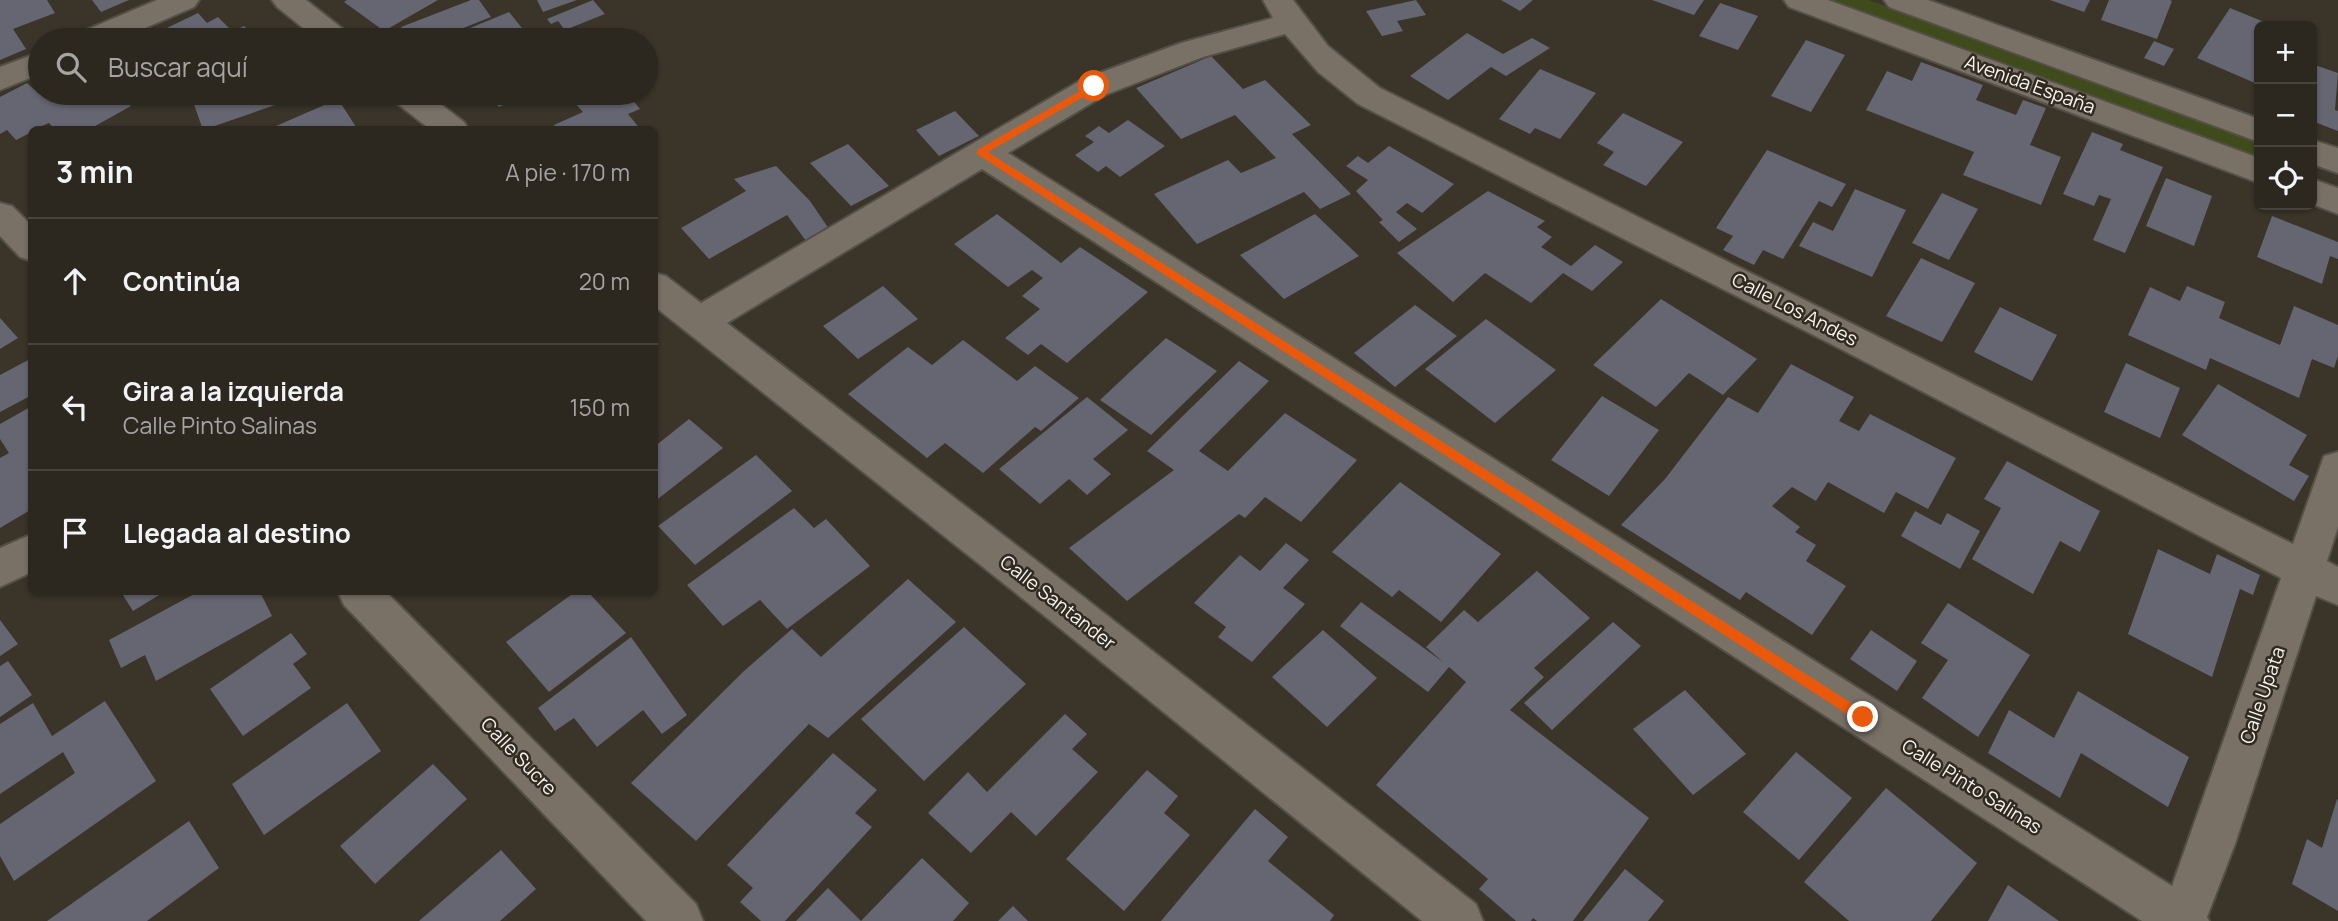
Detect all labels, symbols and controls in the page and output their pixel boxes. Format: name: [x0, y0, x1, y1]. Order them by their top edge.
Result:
map controls: [2254, 21, 2317, 210]
button: +: [2254, 21, 2317, 84]
search box: [28, 28, 658, 105]
icon: search: [52, 48, 90, 86]
street label: Avenida España: [1961, 48, 2099, 120]
text: Buscar aquí: [108, 49, 248, 85]
route start: [1078, 70, 1109, 101]
button: −: [2254, 84, 2317, 147]
button: locate: [2254, 147, 2317, 210]
text: 3 min: [56, 151, 134, 192]
text: A pie · 170 m: [505, 156, 630, 188]
icon: ahead: [56, 262, 94, 300]
text: Continúa: [123, 263, 241, 299]
text: 20 m: [579, 265, 630, 297]
street label: Calle Los Andes: [1728, 266, 1862, 352]
text: Gira a la izquierda: [123, 373, 344, 409]
icon: left: [56, 388, 94, 426]
text: 150 m: [570, 391, 630, 423]
text: Calle Pinto Salinas: [123, 409, 317, 441]
icon: arrive: [56, 514, 94, 552]
text: Llegada al destino: [123, 515, 351, 551]
street label: Calle Santander: [995, 549, 1121, 655]
street label: Calle Upata: [2233, 643, 2291, 747]
route end: [1847, 701, 1878, 732]
street label: Calle Sucre: [475, 711, 563, 801]
street label: Calle Pinto Salinas: [1897, 732, 2047, 840]

